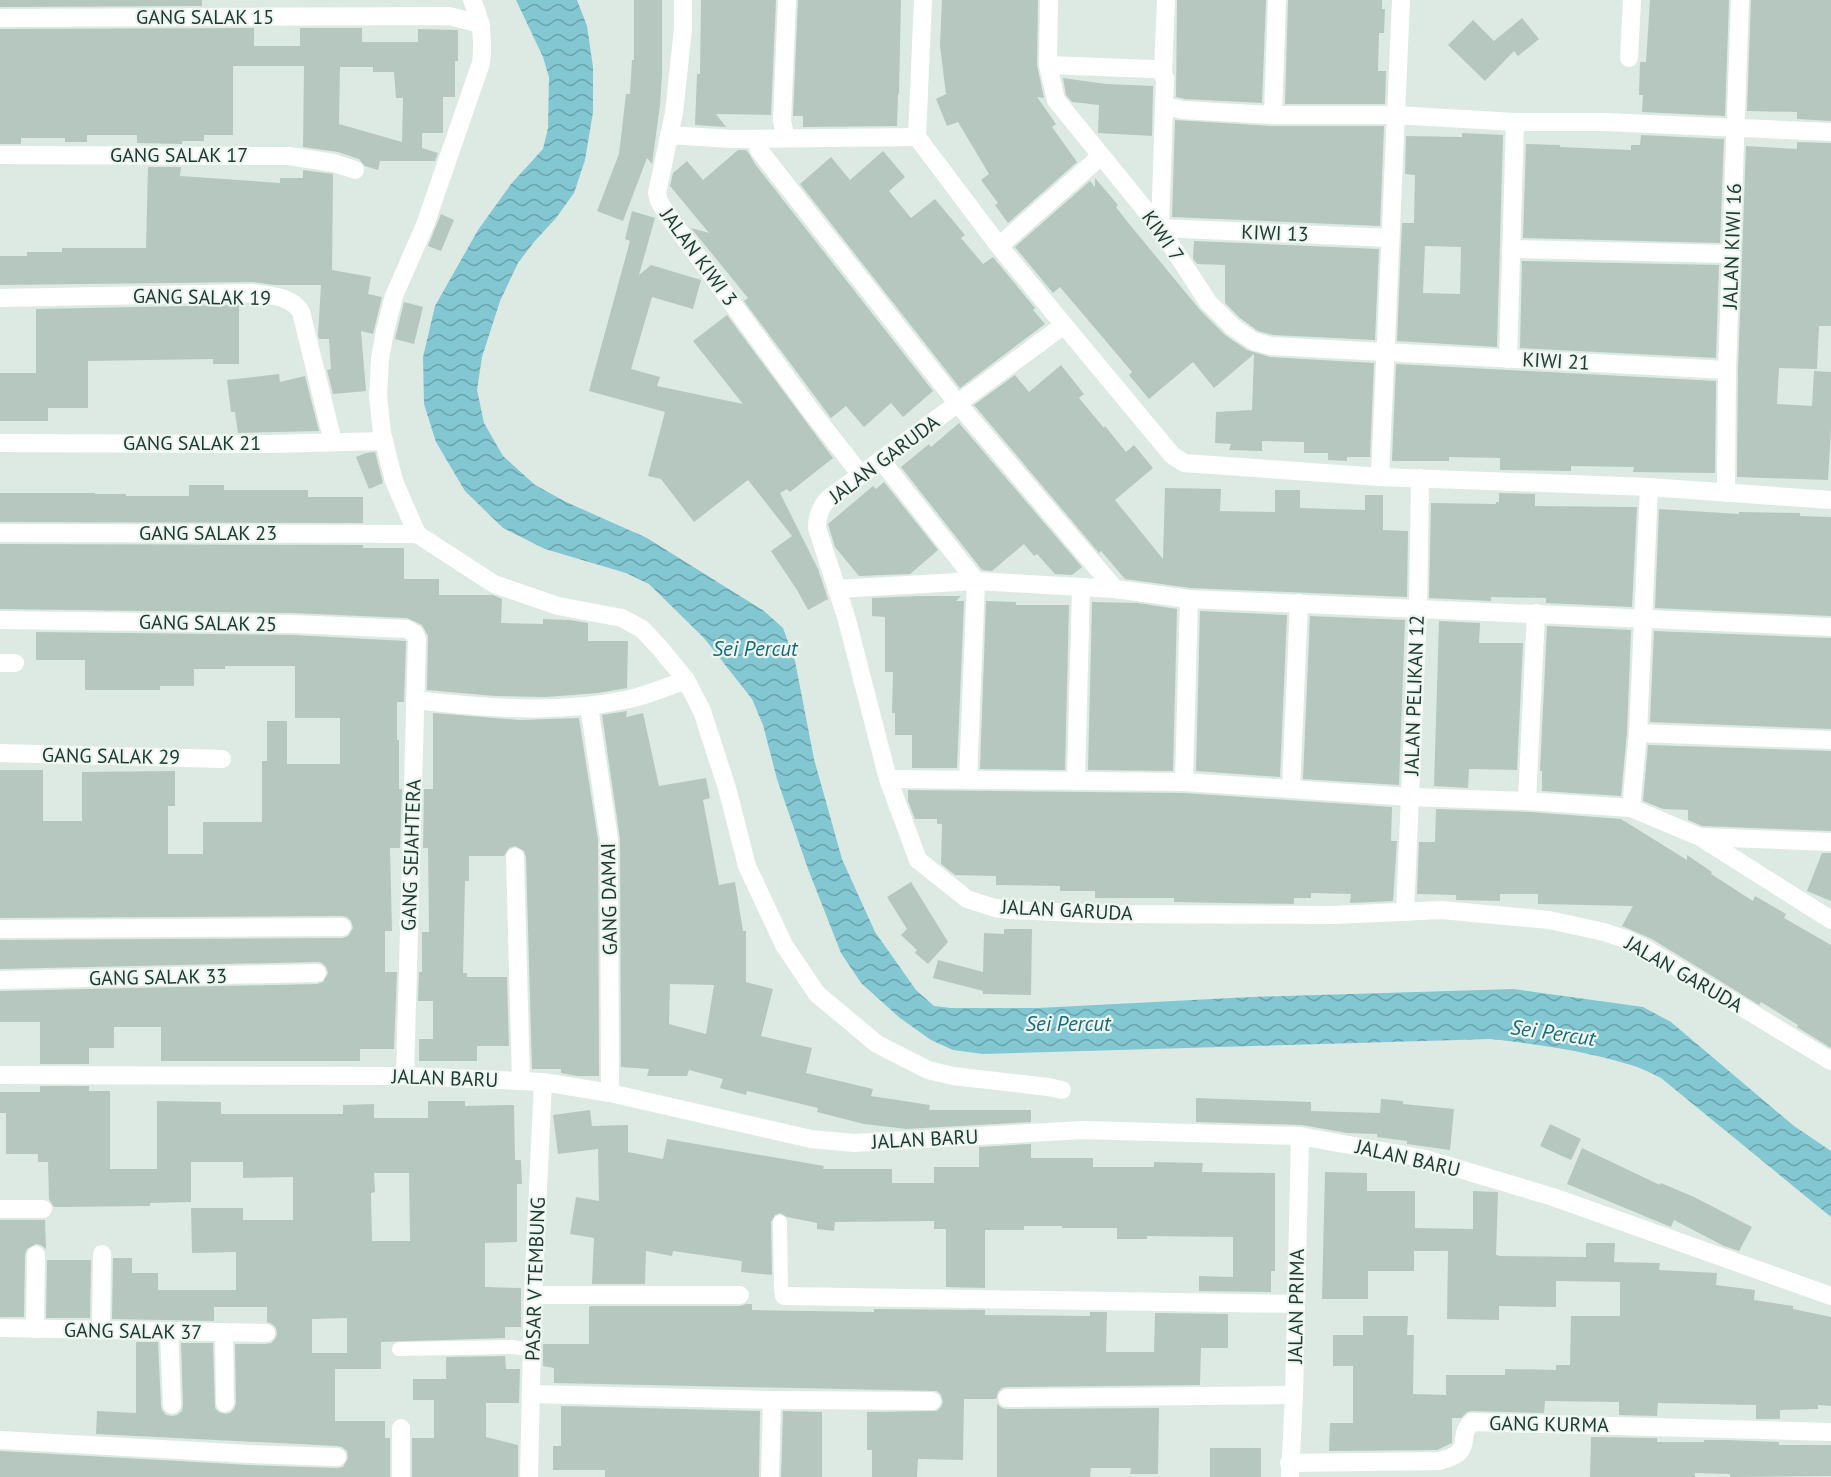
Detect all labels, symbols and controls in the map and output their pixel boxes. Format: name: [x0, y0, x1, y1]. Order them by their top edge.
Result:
street label: GANG SALAK 15: [136, 4, 274, 30]
street label: GANG SALAK 17: [110, 142, 248, 168]
street label: JALAN KIWI 16: [1717, 183, 1747, 310]
street label: JALAN KIWI 3: [654, 202, 743, 311]
street label: KIWI 7: [1136, 205, 1190, 267]
street label: KIWI 13: [1241, 219, 1309, 247]
street label: GANG SALAK 19: [133, 283, 271, 311]
street label: KIWI 21: [1522, 346, 1590, 376]
street label: JALAN GARUDA: [823, 409, 945, 510]
street label: GANG SALAK 21: [123, 430, 261, 456]
street label: GANG SALAK 23: [139, 520, 277, 546]
street label: GANG SALAK 25: [139, 609, 277, 637]
street label: JALAN PELIKAN 12: [1398, 614, 1430, 777]
water label: Sei Percut: [712, 635, 799, 662]
street label: GANG SALAK 29: [42, 742, 180, 770]
street label: GANG SEJAHTERA: [395, 778, 427, 932]
street label: GANG DAMAI: [595, 842, 623, 956]
street label: JALAN GARUDA: [1000, 894, 1134, 926]
street label: JALAN GARUDA: [1620, 929, 1748, 1018]
street label: GANG SALAK 33: [89, 963, 227, 991]
water label: Sei Percut: [1025, 1010, 1112, 1037]
water label: Sei Percut: [1509, 1013, 1599, 1052]
street label: JALAN BARU: [390, 1063, 499, 1093]
street label: JALAN BARU: [870, 1123, 979, 1155]
street label: JALAN BARU: [1352, 1133, 1463, 1183]
street label: PASAR V TEMBUNG: [519, 1197, 551, 1361]
street label: JALAN PRIMA: [1282, 1248, 1310, 1365]
street label: GANG SALAK 37: [64, 1317, 202, 1345]
street label: GANG KURMA: [1489, 1410, 1609, 1438]

